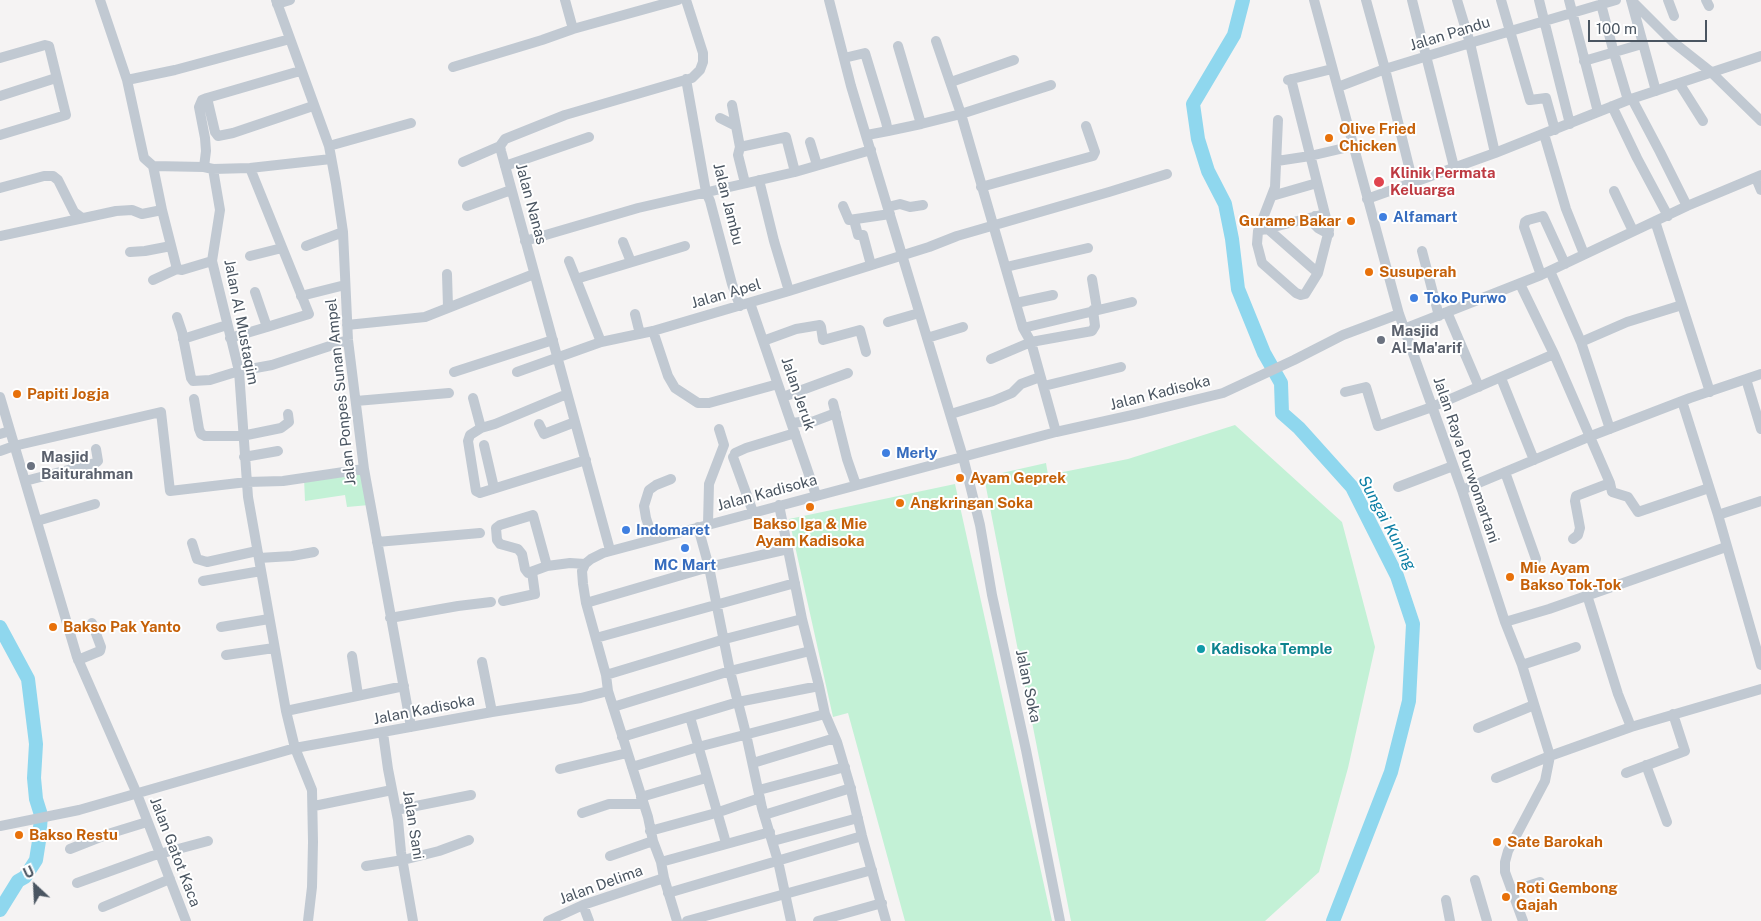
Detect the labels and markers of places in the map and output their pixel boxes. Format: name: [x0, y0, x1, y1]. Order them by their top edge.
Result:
place label: Olive Fried Chicken: [1339, 120, 1416, 155]
marker: Olive Fried Chicken: [1323, 132, 1335, 144]
place label: Klinik Permata Keluarga: [1390, 164, 1495, 199]
marker: Klinik Permata Keluarga: [1372, 175, 1386, 189]
place label: Alfamart: [1393, 208, 1457, 226]
marker: Alfamart: [1377, 211, 1389, 223]
place label: Gurame Bakar: [1239, 212, 1341, 230]
marker: Gurame Bakar: [1345, 215, 1357, 227]
place label: Susuperah: [1379, 263, 1456, 281]
marker: Susuperah: [1363, 266, 1375, 278]
place label: Toko Purwo: [1424, 289, 1506, 307]
marker: Toko Purwo: [1408, 292, 1420, 304]
place label: Masjid Al-Ma'arif: [1391, 322, 1462, 357]
marker: Masjid Al-Ma'arif: [1375, 334, 1387, 346]
place label: Papiti Jogja: [27, 385, 109, 403]
marker: Papiti Jogja: [11, 388, 23, 400]
place label: Merly: [896, 444, 937, 462]
marker: Merly: [880, 447, 892, 459]
place label: Masjid Baiturahman: [41, 448, 133, 483]
marker: Masjid Baiturahman: [25, 460, 37, 472]
place label: Ayam Geprek: [970, 469, 1066, 487]
marker: Ayam Geprek: [954, 472, 966, 484]
place label: Angkringan Soka: [910, 494, 1033, 512]
marker: Angkringan Soka: [894, 497, 906, 509]
marker: Bakso Iga & Mie Ayam Kadisoka: [804, 501, 816, 513]
place label: Bakso Iga & Mie Ayam Kadisoka: [753, 515, 867, 550]
place label: Indomaret: [636, 521, 710, 539]
marker: Indomaret: [620, 524, 632, 536]
marker: MC Mart: [679, 542, 691, 554]
place label: MC Mart: [654, 556, 716, 574]
place label: Mie Ayam Bakso Tok-Tok: [1520, 559, 1621, 594]
marker: Mie Ayam Bakso Tok-Tok: [1504, 571, 1516, 583]
place label: Bakso Pak Yanto: [63, 618, 181, 636]
marker: Bakso Pak Yanto: [47, 621, 59, 633]
place label: Kadisoka Temple: [1211, 640, 1333, 658]
marker: Kadisoka Temple: [1195, 643, 1207, 655]
place label: Bakso Restu: [29, 826, 118, 844]
marker: Bakso Restu: [13, 829, 25, 841]
place label: Sate Barokah: [1507, 833, 1603, 851]
marker: Sate Barokah: [1491, 836, 1503, 848]
place label: Roti Gembong Gajah: [1516, 879, 1618, 914]
marker: Roti Gembong Gajah: [1500, 891, 1512, 903]

